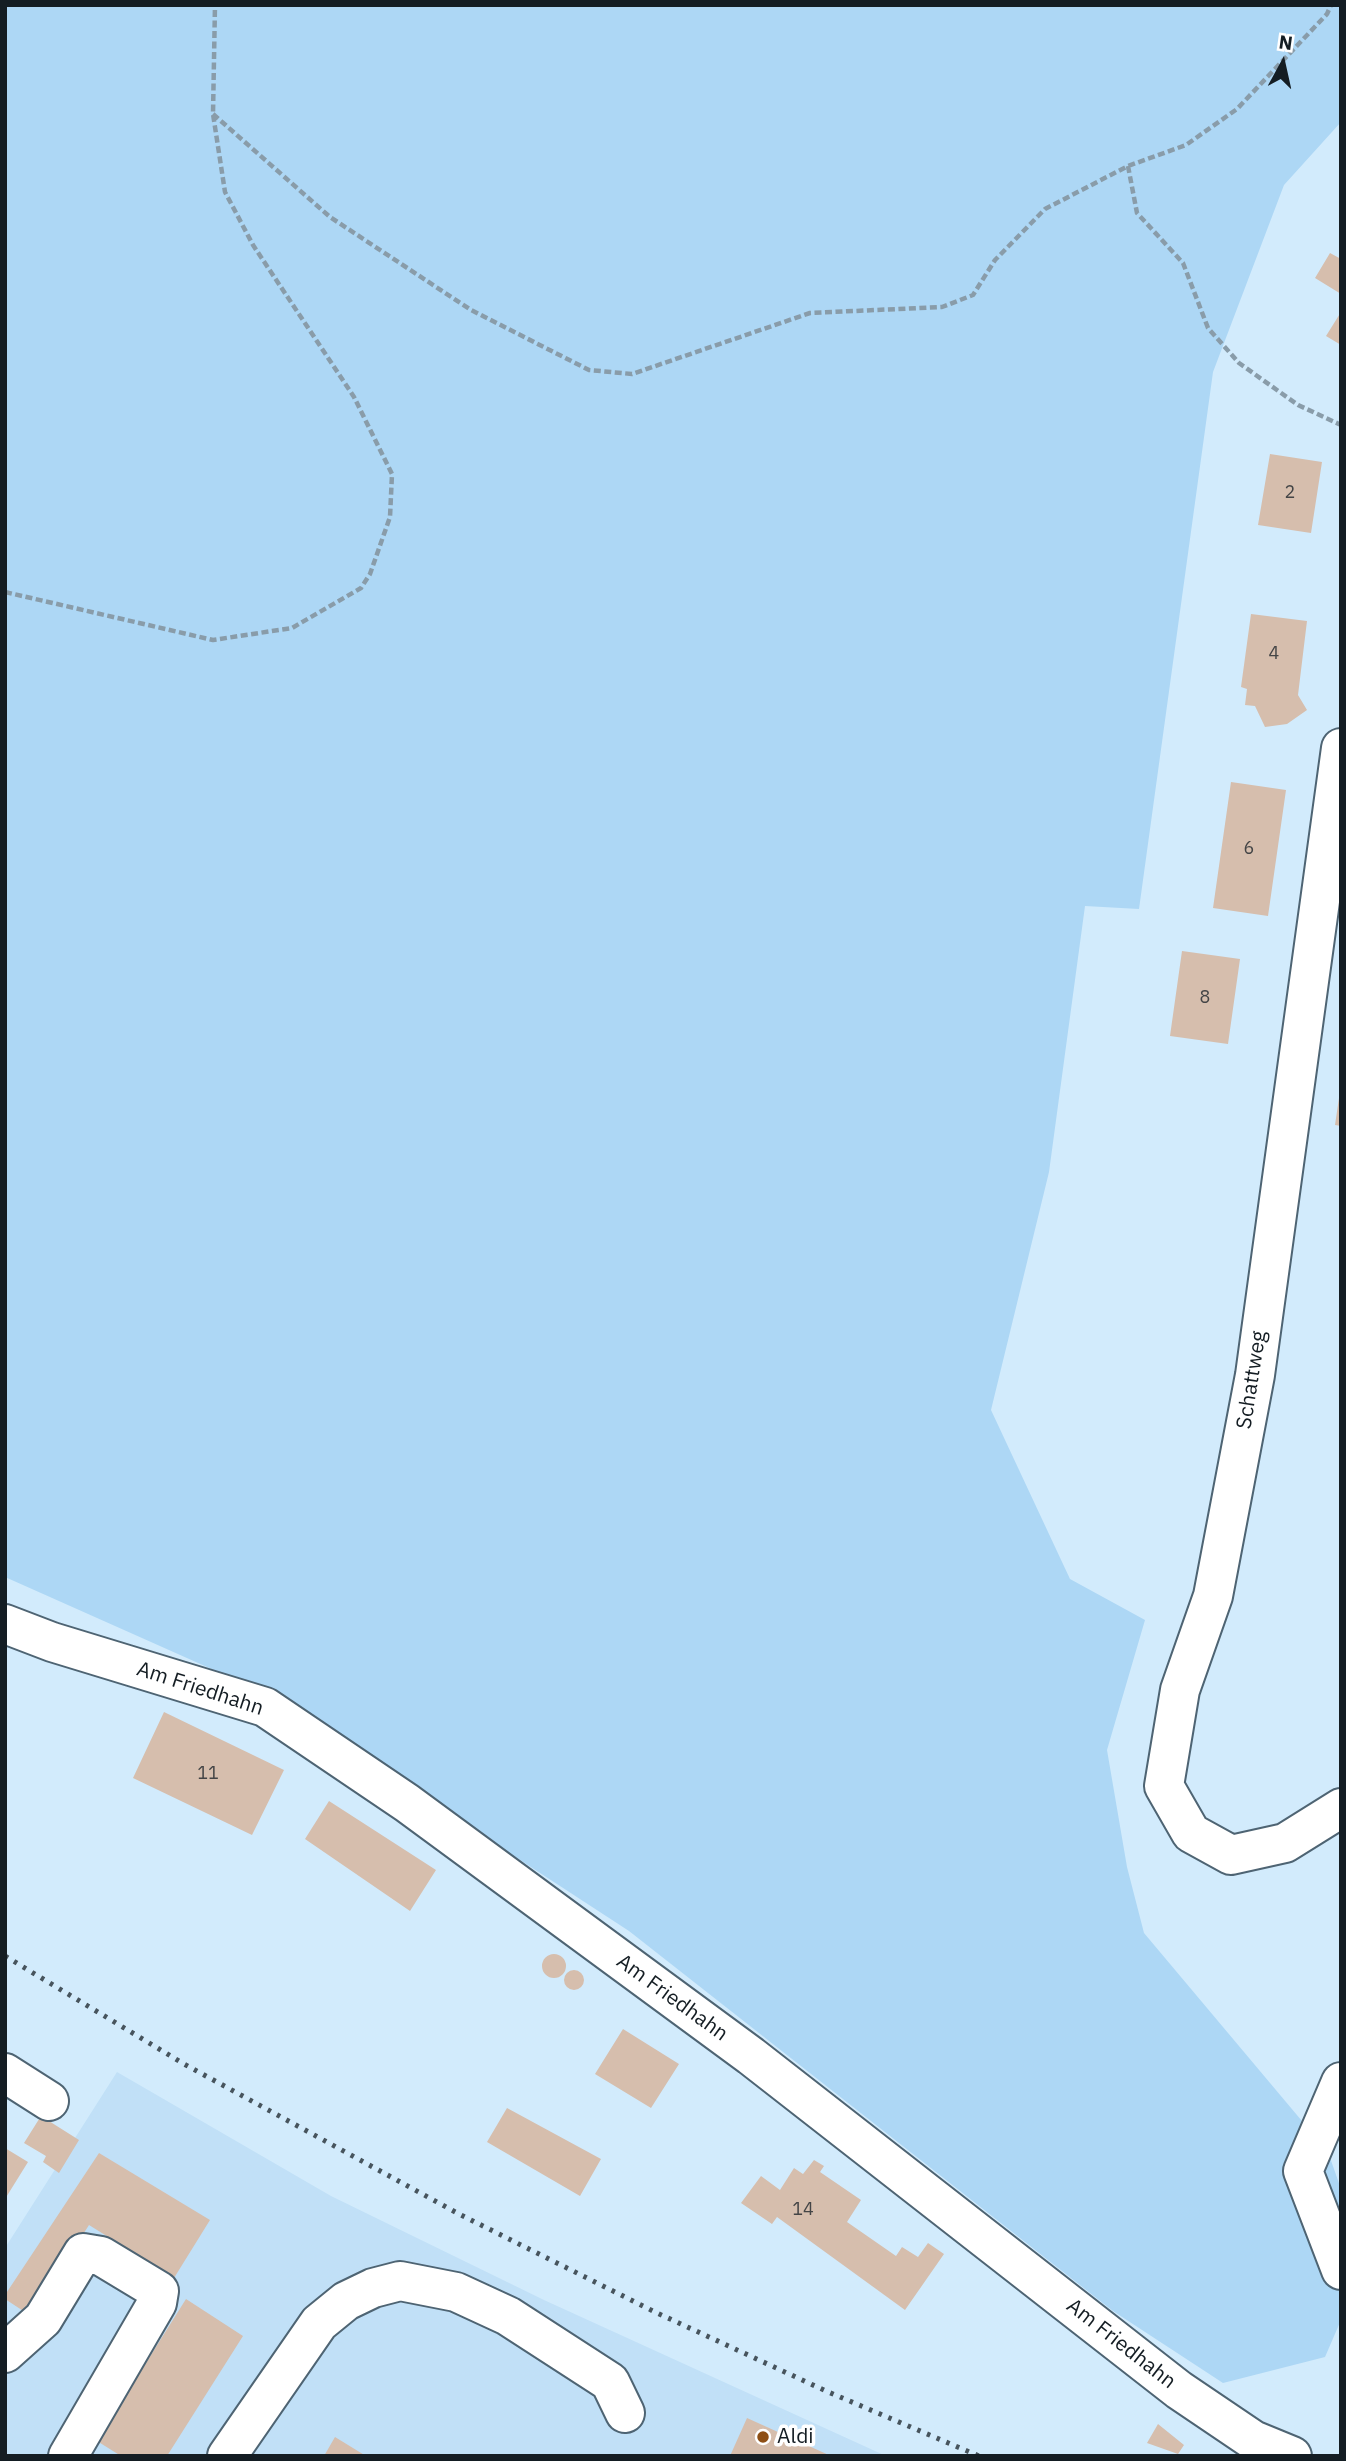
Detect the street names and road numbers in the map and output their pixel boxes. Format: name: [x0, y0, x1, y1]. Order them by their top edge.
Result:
street label: Schattweg: [1232, 1329, 1272, 1431]
street label: Am Friedhahn: [133, 1657, 267, 1721]
street label: Am Friedhahn: [611, 1949, 733, 2047]
street label: Am Friedhahn: [1061, 2294, 1181, 2394]

